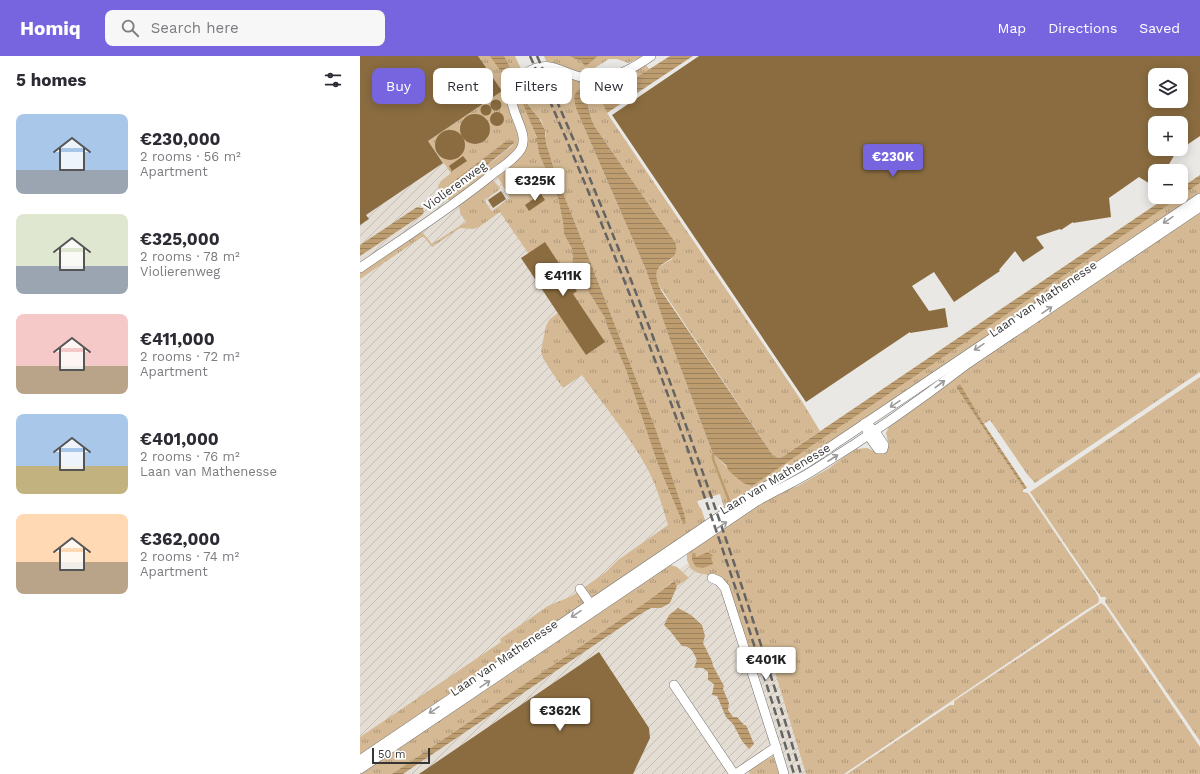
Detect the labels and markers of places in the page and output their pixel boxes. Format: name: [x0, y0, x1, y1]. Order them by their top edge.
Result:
pin: €230K: [865, 144, 921, 178]
pin: €325K: [507, 168, 563, 202]
pin: €411K: [535, 263, 591, 297]
pin: €401K: [738, 647, 794, 681]
pin: €362K: [532, 698, 588, 732]

